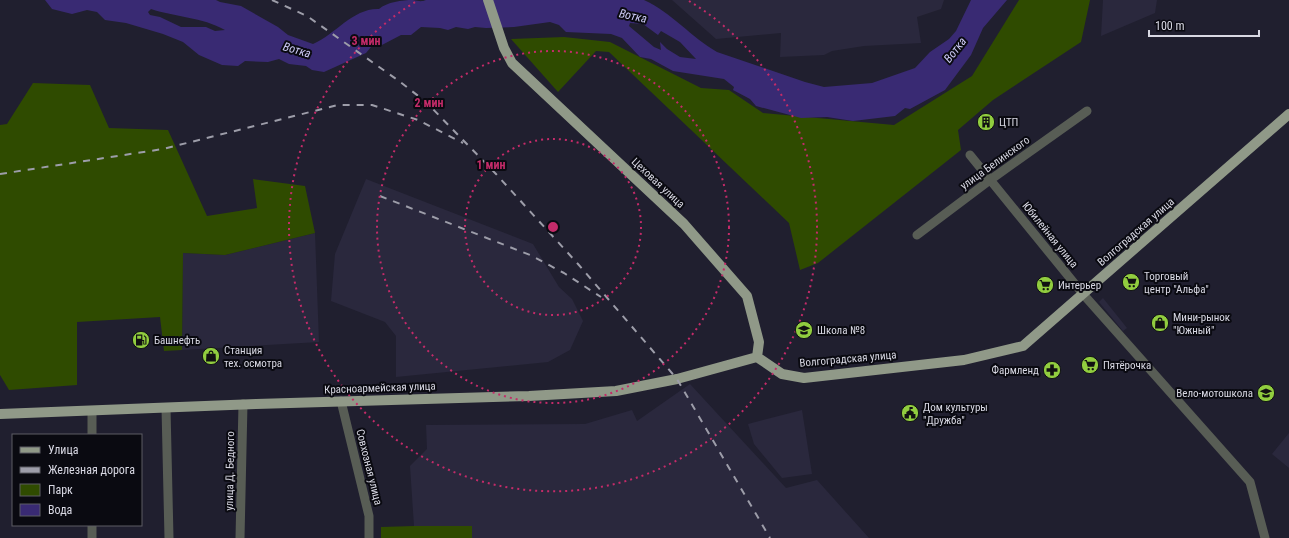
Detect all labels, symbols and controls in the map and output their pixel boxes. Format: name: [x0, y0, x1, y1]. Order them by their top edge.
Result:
water label: Вотка: [618, 6, 648, 26]
scale bar: [1149, 12, 1259, 38]
text: 100 m: [1155, 19, 1185, 33]
text: 3 мин: [352, 34, 380, 48]
water label: Вотка: [941, 35, 969, 65]
water label: Вотка: [282, 39, 312, 61]
text: 2 мин: [415, 96, 443, 110]
building icon: ЦТП: [976, 112, 996, 132]
place label: ЦТП: [999, 116, 1018, 129]
street label: улица Белинского: [958, 133, 1033, 192]
street label: Цеховая улица: [629, 155, 687, 211]
text: 1 мин: [477, 158, 505, 172]
street label: Волгоградская улица: [1095, 195, 1177, 269]
street label: Юбилейная улица: [1019, 199, 1081, 271]
centre of rings: [546, 220, 560, 234]
place label: Торговый центр "Альфа": [1144, 270, 1209, 296]
supermarket icon: Торговый центр "Альфа": [1121, 272, 1141, 292]
supermarket icon: Интерьер: [1035, 275, 1055, 295]
place label: Интерьер: [1058, 279, 1101, 292]
place label: Мини-рынок "Южный": [1173, 311, 1231, 337]
shop icon: Мини-рынок "Южный": [1150, 313, 1170, 333]
school or university icon: Школа №8: [794, 320, 814, 340]
place label: Школа №8: [817, 324, 865, 337]
fuel station icon: Башнефть: [131, 330, 151, 350]
place label: Башнефть: [154, 334, 200, 347]
place label: Станция тех. осмотра: [224, 344, 282, 370]
shop icon: Станция тех. осмотра: [201, 346, 221, 366]
street label: Волгоградская улица: [799, 348, 897, 370]
supermarket icon: Пятёрочка: [1080, 355, 1100, 375]
place label: Пятёрочка: [1103, 359, 1151, 372]
pharmacy icon: Фармленд: [1042, 360, 1062, 380]
place label: Фармленд: [991, 364, 1039, 377]
street label: Красноармейская улица: [324, 380, 436, 396]
school or university icon: Вело-мотошкола: [1256, 383, 1276, 403]
place label: Вело-мотошкола: [1176, 387, 1253, 400]
place label: Дом культуры "Дружба": [923, 401, 988, 427]
public building icon: Дом культуры "Дружба": [900, 403, 920, 423]
street label: Совхозная улица: [353, 428, 385, 506]
street label: улица Д. Бедного: [223, 431, 237, 511]
legend: [12, 434, 142, 526]
text: Улица: [48, 443, 79, 457]
text: Железная дорога: [48, 463, 135, 477]
text: Парк: [48, 483, 73, 497]
text: Вода: [48, 503, 73, 517]

